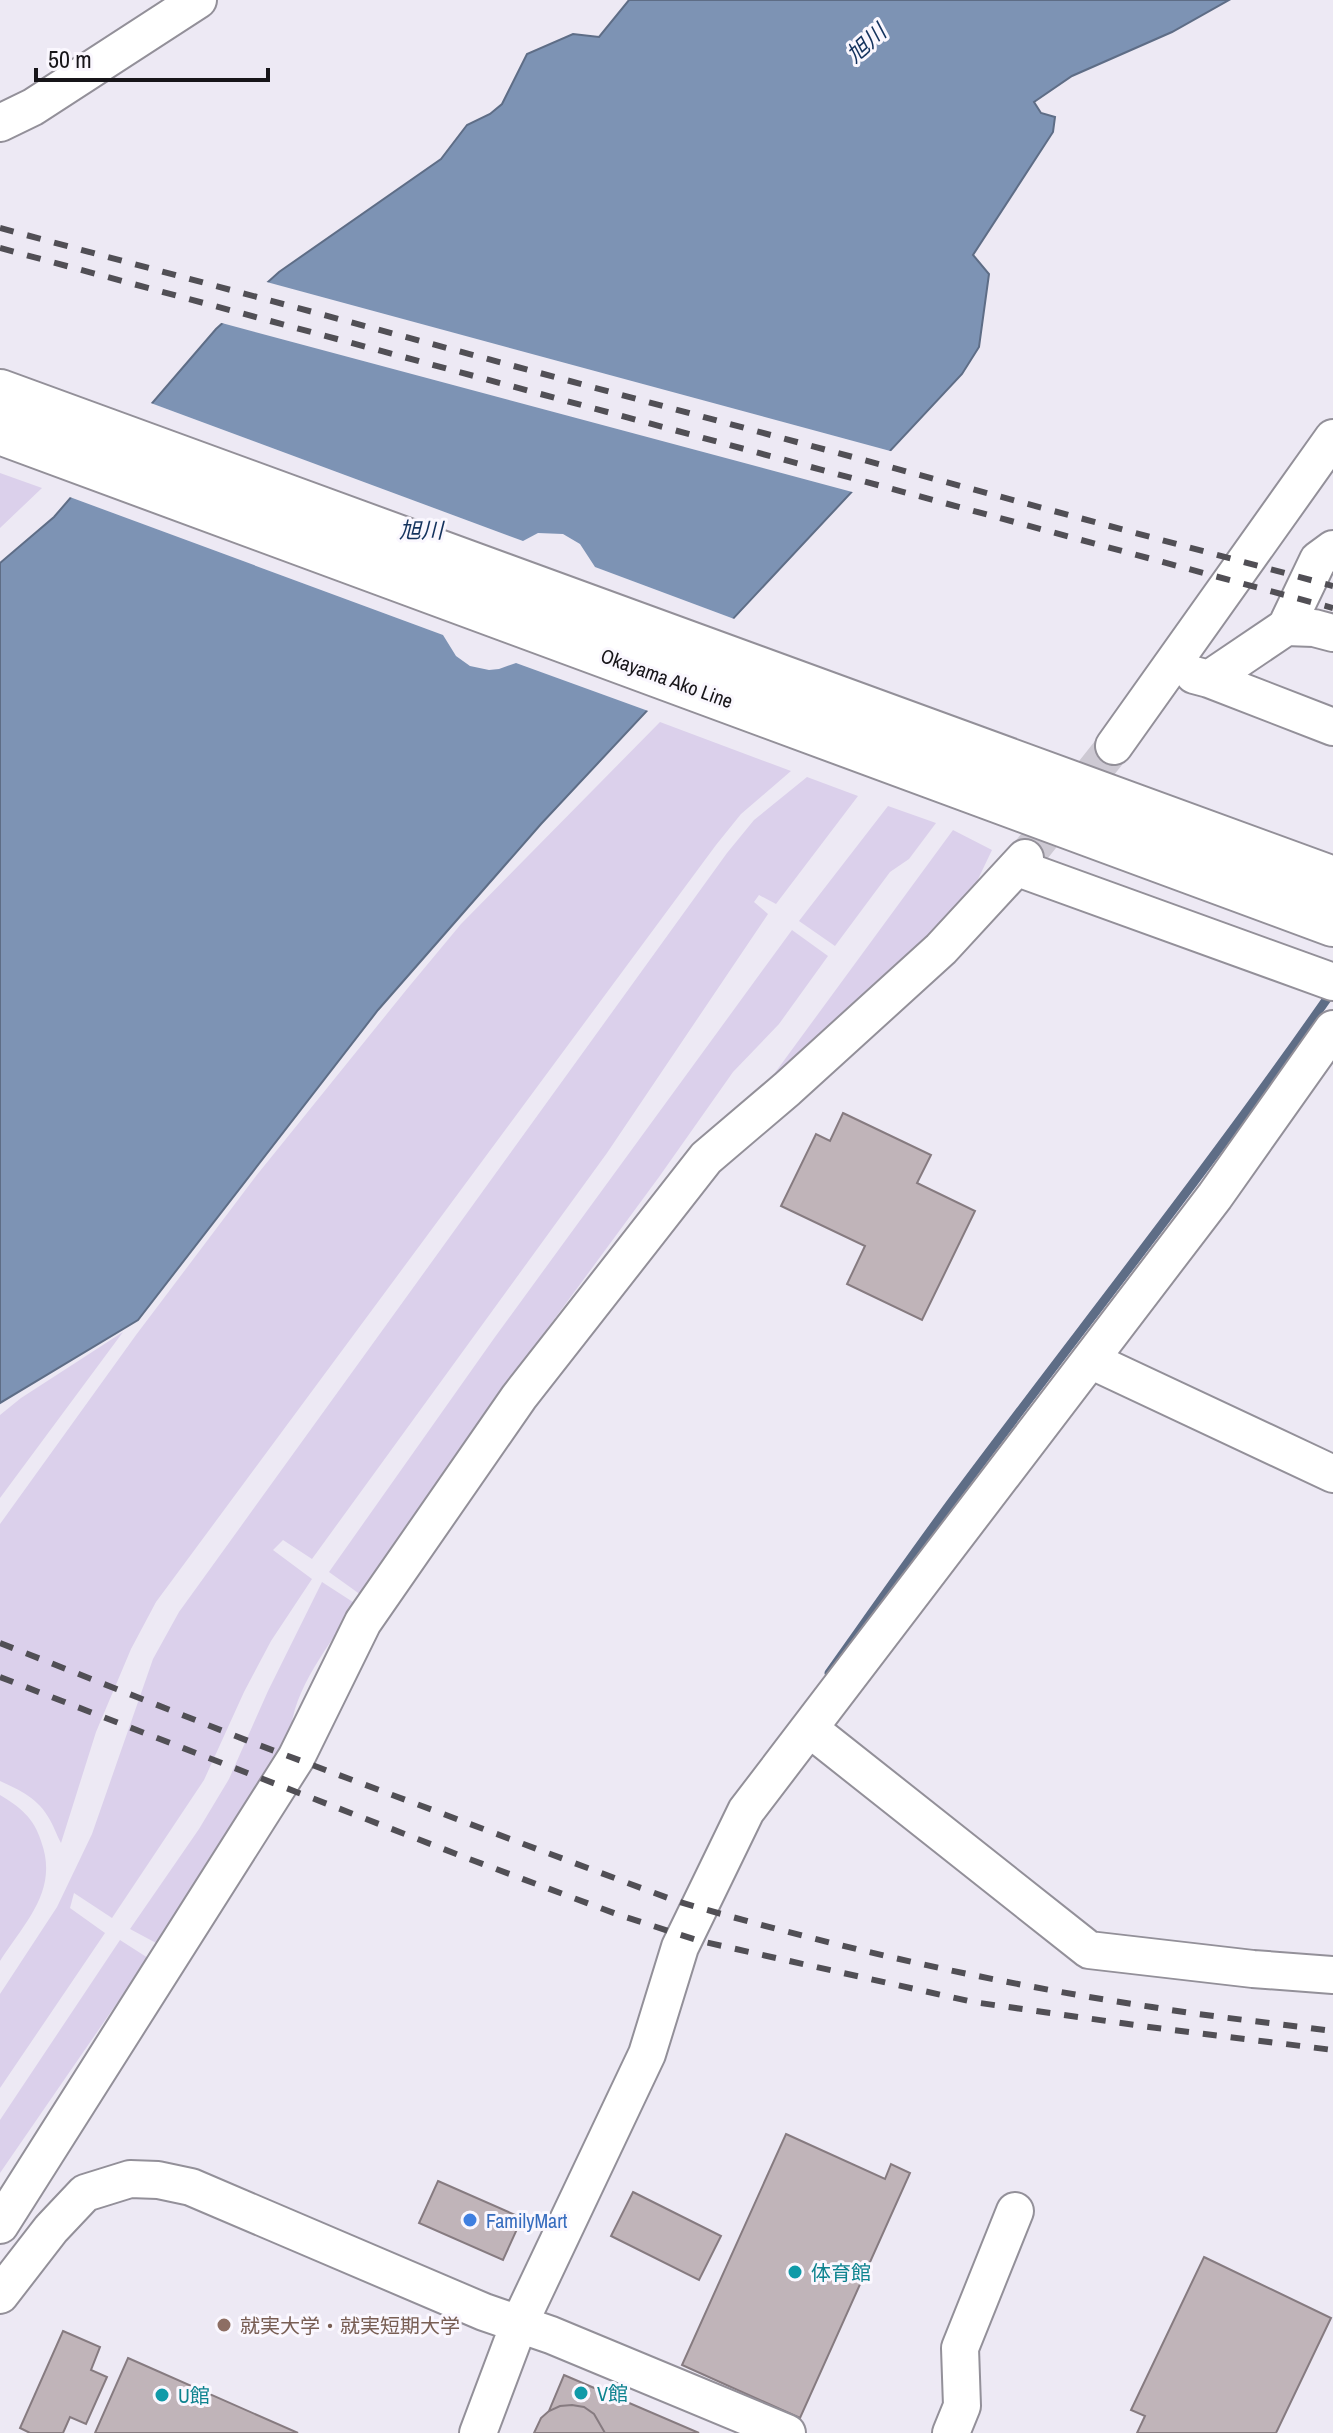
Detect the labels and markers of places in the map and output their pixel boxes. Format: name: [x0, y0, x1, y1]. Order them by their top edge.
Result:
place label: FamilyMart: [486, 2207, 568, 2234]
marker: FamilyMart: [461, 2211, 479, 2229]
place label: 体育館: [811, 2259, 871, 2286]
marker: 体育館: [786, 2263, 804, 2281]
place label: 就実大学・就実短期大学: [240, 2312, 460, 2339]
marker: 就実大学・就実短期大学: [215, 2316, 233, 2334]
place label: V館: [597, 2380, 628, 2407]
place label: U館: [178, 2382, 210, 2409]
marker: V館: [572, 2384, 590, 2402]
marker: U館: [153, 2386, 171, 2404]

